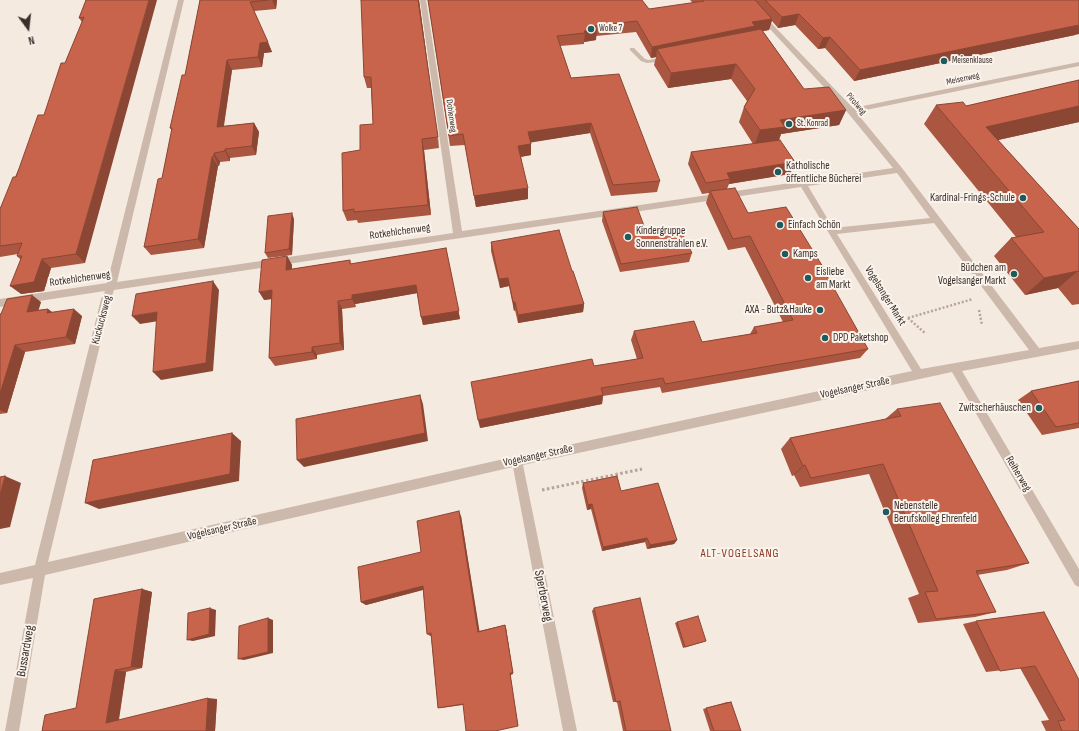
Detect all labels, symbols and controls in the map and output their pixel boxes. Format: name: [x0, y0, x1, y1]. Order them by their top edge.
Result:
north arrow: [8, 8, 48, 48]
marker: Wolke 7: [586, 24, 596, 34]
place label: Wolke 7: [599, 24, 622, 34]
text: N: [27, 33, 36, 47]
marker: Meisenklause: [939, 56, 949, 66]
place label: Meisenklause: [952, 56, 993, 66]
street label: Meisenweg: [945, 70, 981, 88]
street label: Pirolweg: [844, 91, 868, 117]
street label: Dohlenweg: [443, 99, 459, 133]
marker: St. Konrad: [784, 119, 794, 129]
place label: St. Konrad: [797, 119, 828, 129]
place label: Katholische öffentliche Bücherei: [786, 159, 861, 185]
marker: Katholische öffentliche Bücherei: [773, 167, 783, 177]
place label: Kardinal-Frings-Schule: [930, 191, 1015, 205]
marker: Kardinal-Frings-Schule: [1018, 193, 1028, 203]
place label: Einfach Schön: [788, 218, 841, 232]
marker: Einfach Schön: [775, 220, 785, 230]
street label: Rotkehlchenweg: [369, 221, 431, 243]
place label: Kindergruppe Sonnenstrahlen e.V.: [636, 224, 708, 250]
marker: Kindergruppe Sonnenstrahlen e.V.: [623, 232, 633, 242]
place label: Kamps: [793, 247, 818, 261]
marker: Kamps: [780, 249, 790, 259]
place label: Büdchen am Vogelsanger Markt: [938, 261, 1006, 287]
street label: Vogelsanger Markt: [861, 264, 909, 328]
place label: Eisliebe am Markt: [816, 265, 851, 291]
street label: Rotkehlchenweg: [49, 268, 111, 290]
marker: Büdchen am Vogelsanger Markt: [1009, 269, 1019, 279]
marker: Eisliebe am Markt: [803, 273, 813, 283]
street label: Kuckucksweg: [89, 294, 115, 346]
place label: AXA - Butz&Hauke: [745, 303, 812, 317]
marker: AXA - Butz&Hauke: [815, 305, 825, 315]
place label: DPD Paketshop: [833, 331, 888, 345]
marker: DPD Paketshop: [820, 333, 830, 343]
street label: Vogelsanger Straße: [819, 374, 891, 402]
place label: Zwitscherhäuschen: [959, 401, 1031, 415]
marker: Zwitscherhäuschen: [1034, 403, 1044, 413]
street label: Vogelsanger Straße: [502, 442, 574, 470]
street label: Reiherweg: [1002, 454, 1034, 494]
place label: Nebenstelle Berufskolleg Ehrenfeld: [894, 499, 977, 525]
marker: Nebenstelle Berufskolleg Ehrenfeld: [881, 507, 891, 517]
street label: Vogelsanger Straße: [186, 515, 258, 543]
district label: ALT-VOGELSANG: [700, 547, 780, 561]
street label: Sperberweg: [530, 569, 556, 623]
street label: Bussardweg: [14, 624, 38, 678]

